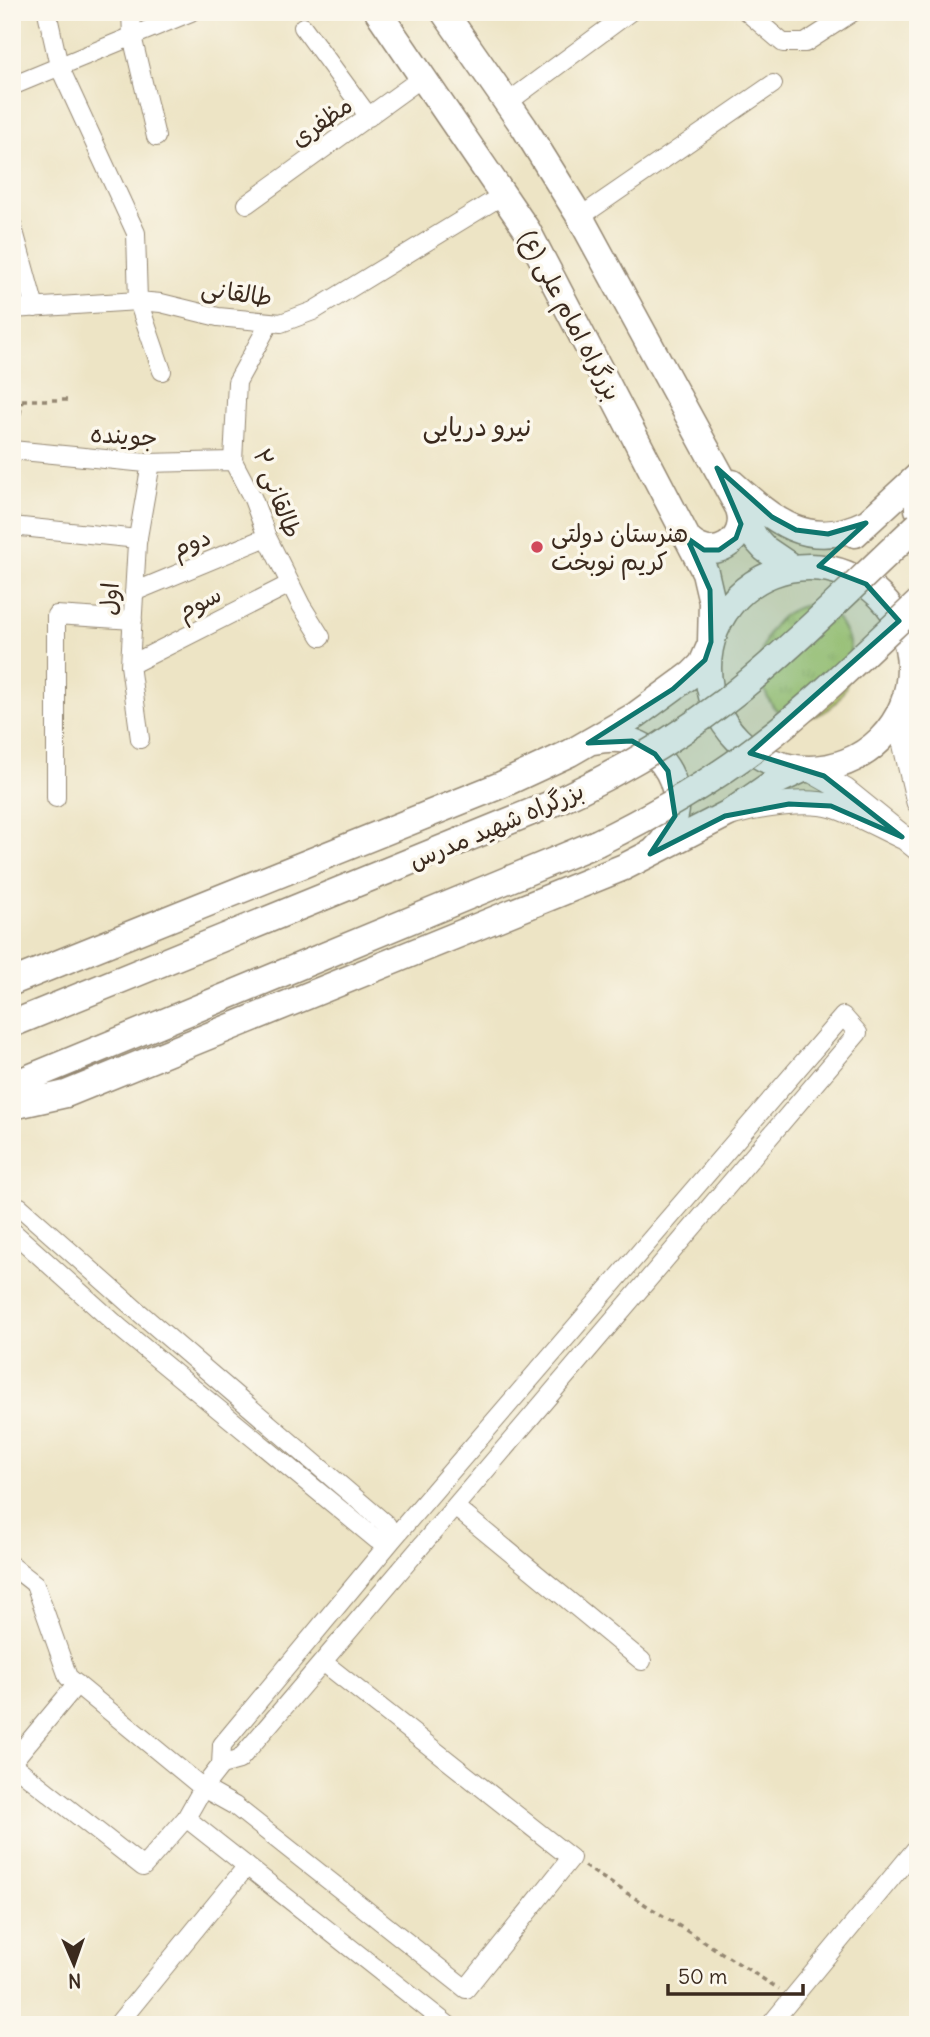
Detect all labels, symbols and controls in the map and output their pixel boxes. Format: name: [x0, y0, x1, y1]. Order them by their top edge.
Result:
street label: مظفری: [284, 89, 358, 153]
street label: بزرگراه امام علی (ع): [510, 225, 629, 407]
street label: طالقانی: [199, 272, 275, 313]
district label: نیرو دریایی: [423, 410, 531, 444]
street label: جوینده: [89, 418, 159, 453]
street label: طالقانی ۲: [246, 444, 309, 542]
place label: هنرستان دولتی کریم نوبخت: [551, 518, 688, 580]
street label: دوم: [167, 521, 217, 568]
marker: هنرستان دولتی کریم نوبخت: [529, 539, 545, 555]
street label: سوم: [172, 578, 228, 629]
street label: اول: [93, 582, 125, 616]
street label: بزرگراه شهید مدرس: [404, 775, 588, 875]
north arrow: [38, 1928, 108, 1998]
scale bar: [668, 1953, 802, 1997]
text: 50 m: [678, 1963, 727, 1990]
text: N: [68, 1969, 82, 1993]

